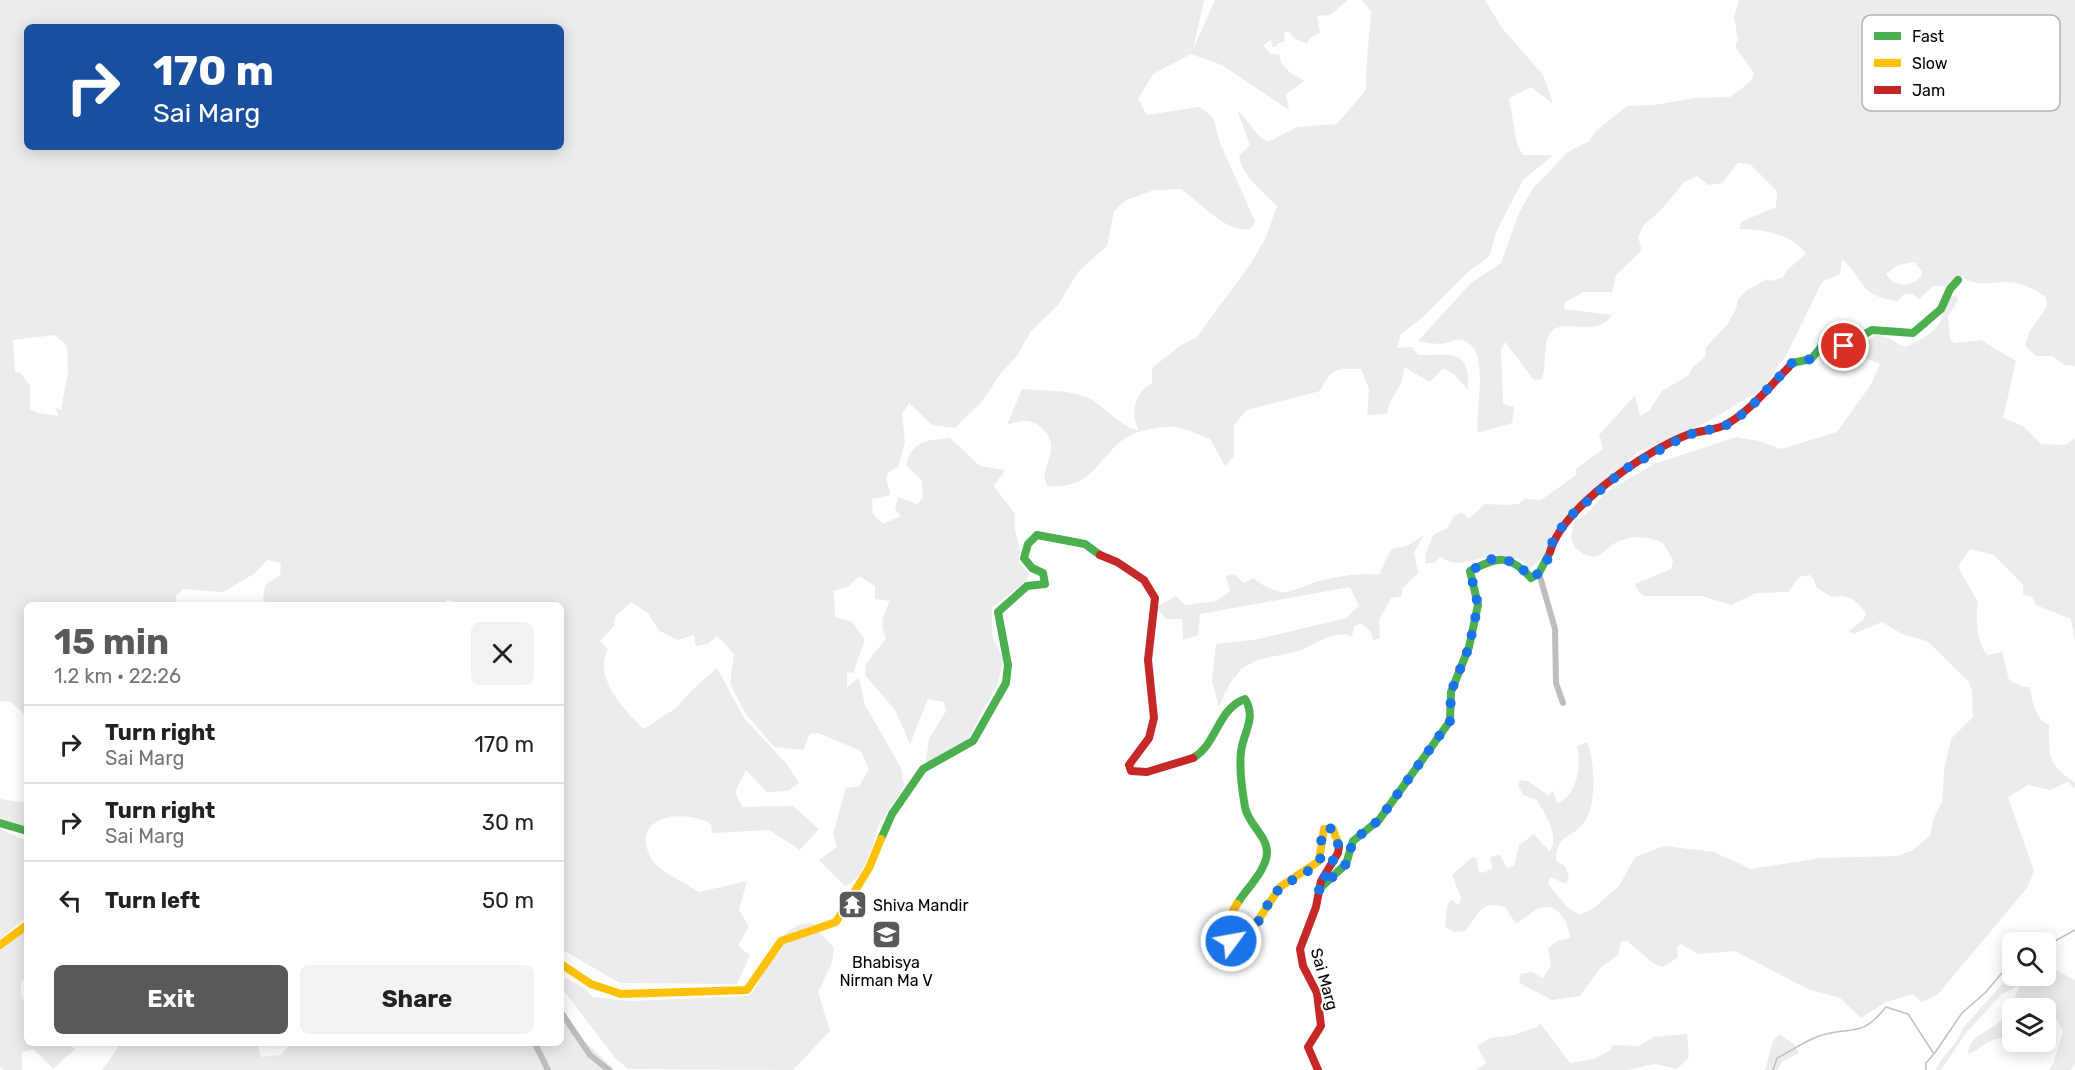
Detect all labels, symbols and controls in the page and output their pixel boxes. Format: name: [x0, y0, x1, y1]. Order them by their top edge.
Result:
legend: [1862, 15, 2060, 111]
text: Fast: [1912, 27, 1944, 46]
text: 170 m: [153, 46, 274, 96]
icon: right: [54, 48, 132, 126]
text: Slow: [1912, 54, 1948, 73]
text: Jam: [1912, 81, 1945, 100]
text: Sai Marg: [153, 97, 260, 129]
pin: [1818, 320, 1869, 371]
icon: arrive: [1827, 329, 1860, 362]
text: 15 min: [54, 620, 169, 663]
button: close: [471, 622, 534, 685]
text: 1.2 km · 22:26: [54, 664, 181, 688]
text: Turn right: [105, 719, 215, 746]
icon: right: [54, 728, 87, 761]
text: 170 m: [474, 731, 534, 758]
text: Sai Marg: [105, 746, 184, 770]
text: Turn right: [105, 797, 215, 824]
icon: right: [54, 806, 87, 839]
text: 30 m: [482, 809, 534, 836]
text: Sai Marg: [105, 824, 184, 848]
icon: left: [54, 884, 87, 917]
text: Turn left: [105, 887, 200, 914]
text: 50 m: [482, 887, 534, 914]
temple icon: Shiva Mandir: [836, 889, 868, 921]
place label: Shiva Mandir: [873, 896, 969, 915]
position arrow: [1199, 909, 1263, 973]
school or university icon: Bhabisya Nirman Ma V: [870, 918, 902, 950]
map controls: [2002, 932, 2056, 1052]
button: search: [2002, 932, 2056, 986]
street label: Sai Marg: [1307, 946, 1342, 1012]
place label: Bhabisya Nirman Ma V: [839, 953, 933, 990]
button: Exit: [54, 965, 288, 1034]
button: Share: [300, 965, 534, 1034]
button: layers: [2002, 998, 2056, 1052]

